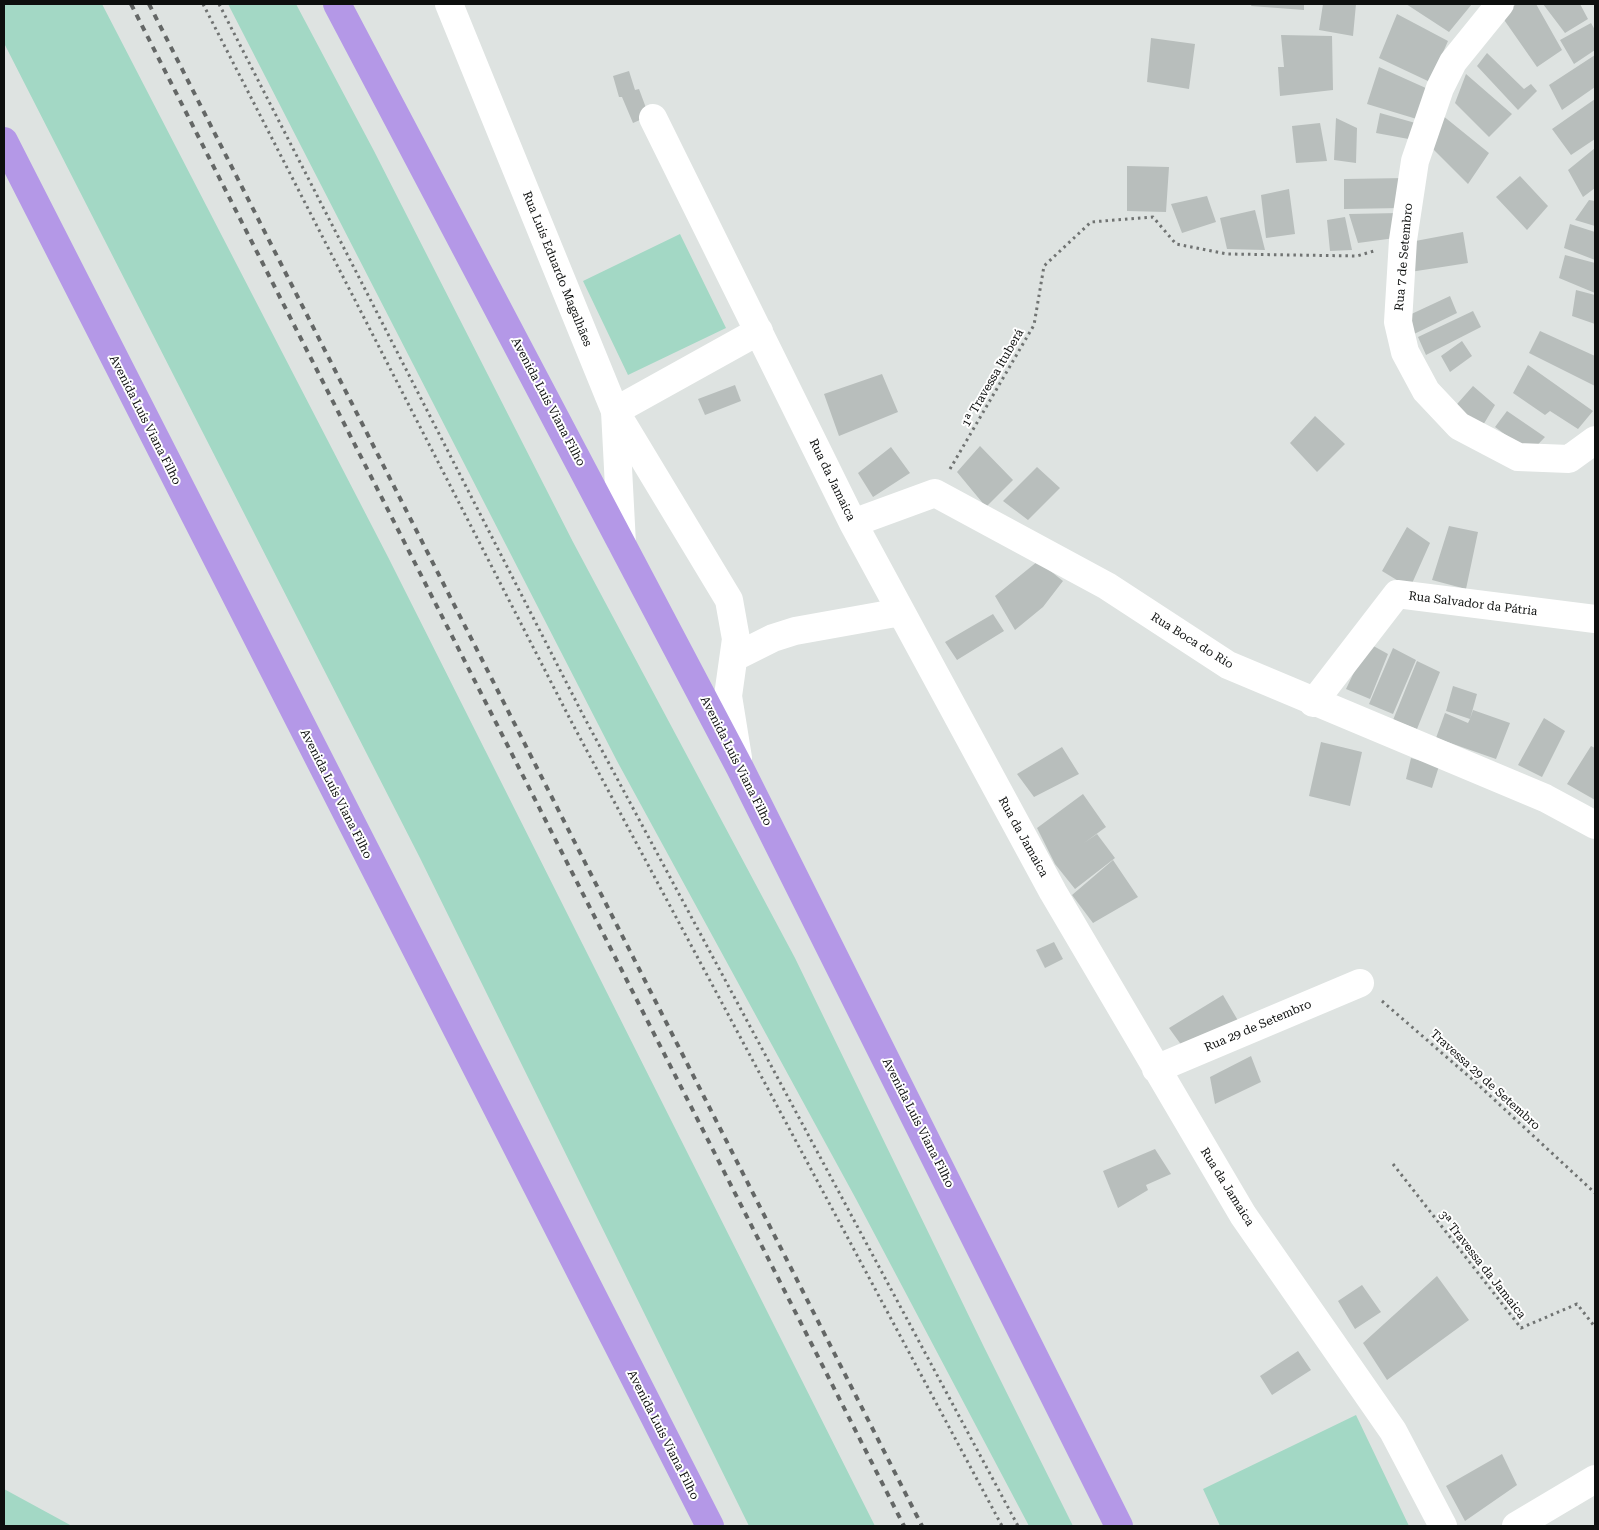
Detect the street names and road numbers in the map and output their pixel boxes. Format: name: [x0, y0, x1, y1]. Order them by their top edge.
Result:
street label: Rua Luís Eduardo Magalhães: [519, 189, 595, 349]
street label: Rua 7 de Setembro: [1392, 203, 1416, 311]
street label: 1ª Travessa Ituberá: [959, 326, 1027, 430]
street label: Avenida Luís Viana Filho: [508, 335, 588, 469]
street label: Avenida Luís Viana Filho: [106, 353, 184, 487]
street label: Rua da Jamaica: [806, 436, 858, 524]
street label: Rua Salvador da Pátria: [1408, 589, 1538, 619]
street label: Rua Boca do Rio: [1148, 610, 1236, 672]
street label: Avenida Luís Viana Filho: [697, 694, 775, 828]
street label: Avenida Luís Viana Filho: [297, 727, 375, 861]
street label: Rua da Jamaica: [995, 794, 1051, 880]
street label: Rua 29 de Setembro: [1202, 997, 1314, 1055]
street label: Travessa 29 de Setembro: [1427, 1027, 1543, 1133]
street label: Avenida Luís Viana Filho: [879, 1056, 957, 1190]
street label: Rua da Jamaica: [1197, 1145, 1257, 1229]
street label: 3ª Travessa da Jamaica: [1435, 1208, 1529, 1322]
street label: Avenida Luís Viana Filho: [624, 1368, 702, 1502]

